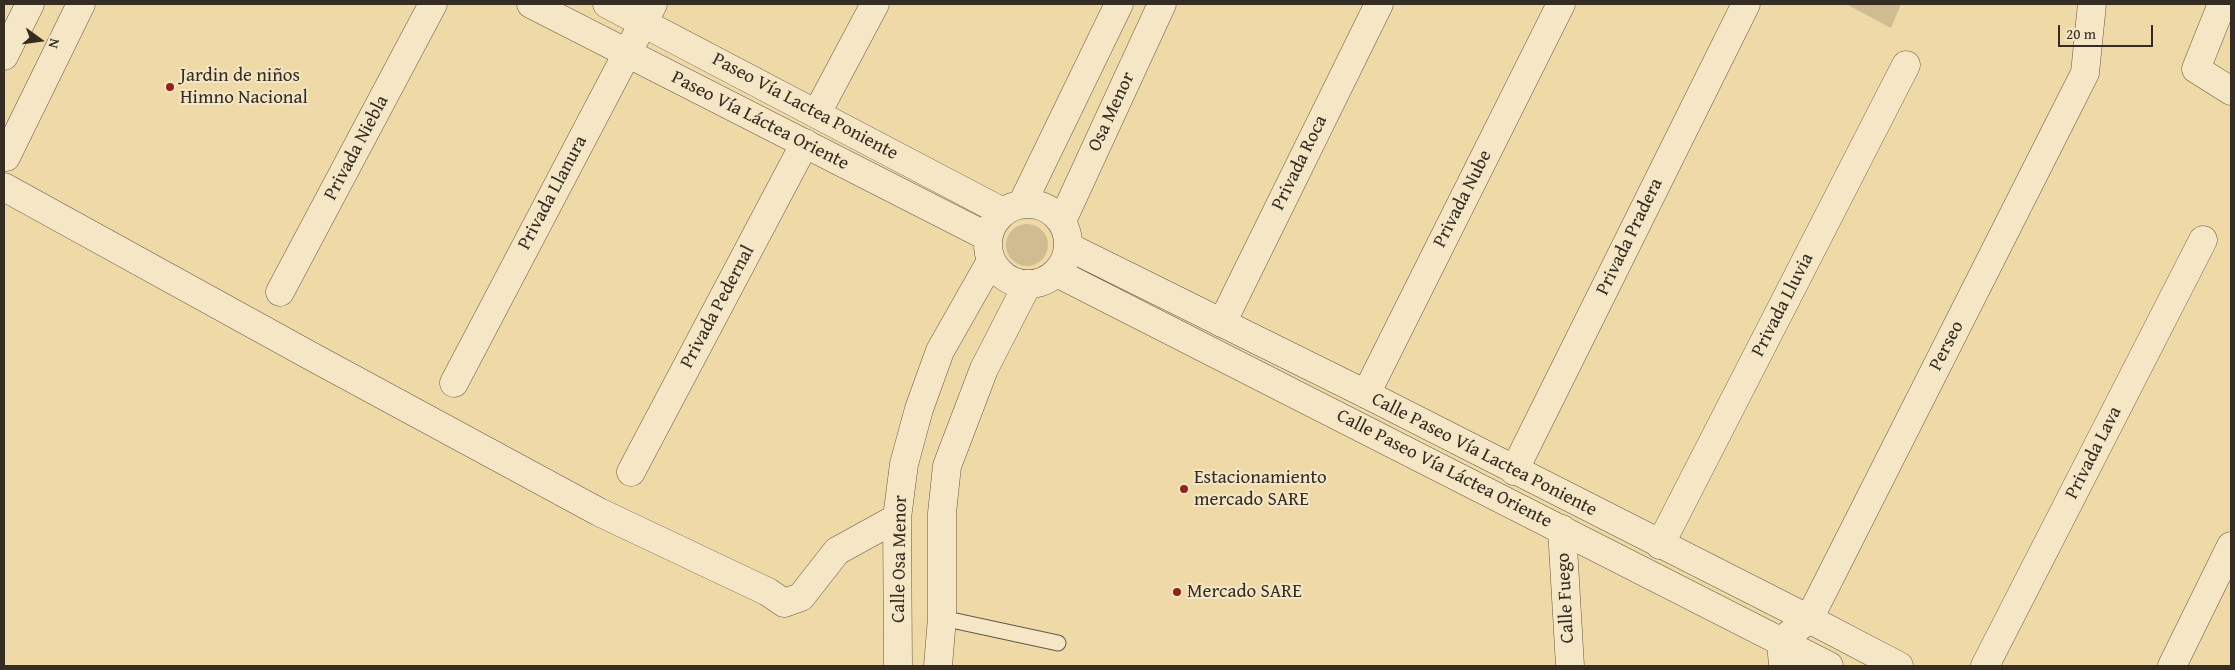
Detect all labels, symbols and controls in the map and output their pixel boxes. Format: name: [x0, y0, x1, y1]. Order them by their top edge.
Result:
north arrow: [15, 15, 65, 65]
scale bar: [2060, 15, 2155, 47]
text: 20 m: [2066, 23, 2096, 44]
text: N: [44, 37, 65, 51]
street label: Paseo Vía Lactea Poniente: [708, 48, 902, 166]
place label: Jardin de niños Himno Nacional: [180, 65, 308, 109]
street label: Paseo Vía Láctea Oriente: [668, 66, 852, 176]
street label: Osa Menor: [1084, 69, 1140, 155]
marker: Jardin de niños Himno Nacional: [164, 81, 176, 93]
street label: Privada Niebla: [320, 92, 394, 204]
street label: Privada Roca: [1267, 112, 1333, 214]
street label: Privada Llanura: [513, 132, 593, 254]
street label: Privada Nube: [1429, 147, 1497, 251]
street label: Privada Pradera: [1592, 175, 1668, 299]
street label: Privada Pedernal: [676, 242, 760, 372]
street label: Privada Lluvia: [1747, 249, 1819, 361]
street label: Perseo: [1925, 317, 1969, 375]
street label: Calle Paseo Vía Lactea Poniente: [1367, 388, 1601, 522]
street label: Privada Lava: [2061, 403, 2127, 503]
street label: Calle Paseo Vía Láctea Oriente: [1332, 405, 1556, 533]
place label: Estacionamiento mercado SARE: [1194, 467, 1327, 511]
marker: Estacionamiento mercado SARE: [1178, 483, 1190, 495]
street label: Calle Osa Menor: [887, 495, 913, 623]
street label: Calle Fuego: [1552, 552, 1580, 644]
place label: Mercado SARE: [1187, 581, 1302, 603]
marker: Mercado SARE: [1171, 586, 1183, 598]

